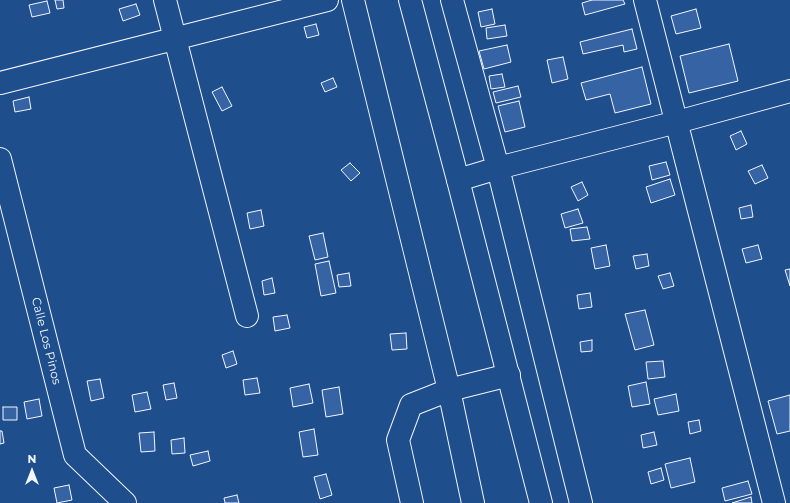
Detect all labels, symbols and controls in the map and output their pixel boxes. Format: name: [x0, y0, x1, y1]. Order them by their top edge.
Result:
street label: Calle Los Pinos: [28, 296, 64, 386]
north arrow: [12, 451, 52, 491]
text: N: [28, 452, 36, 466]

